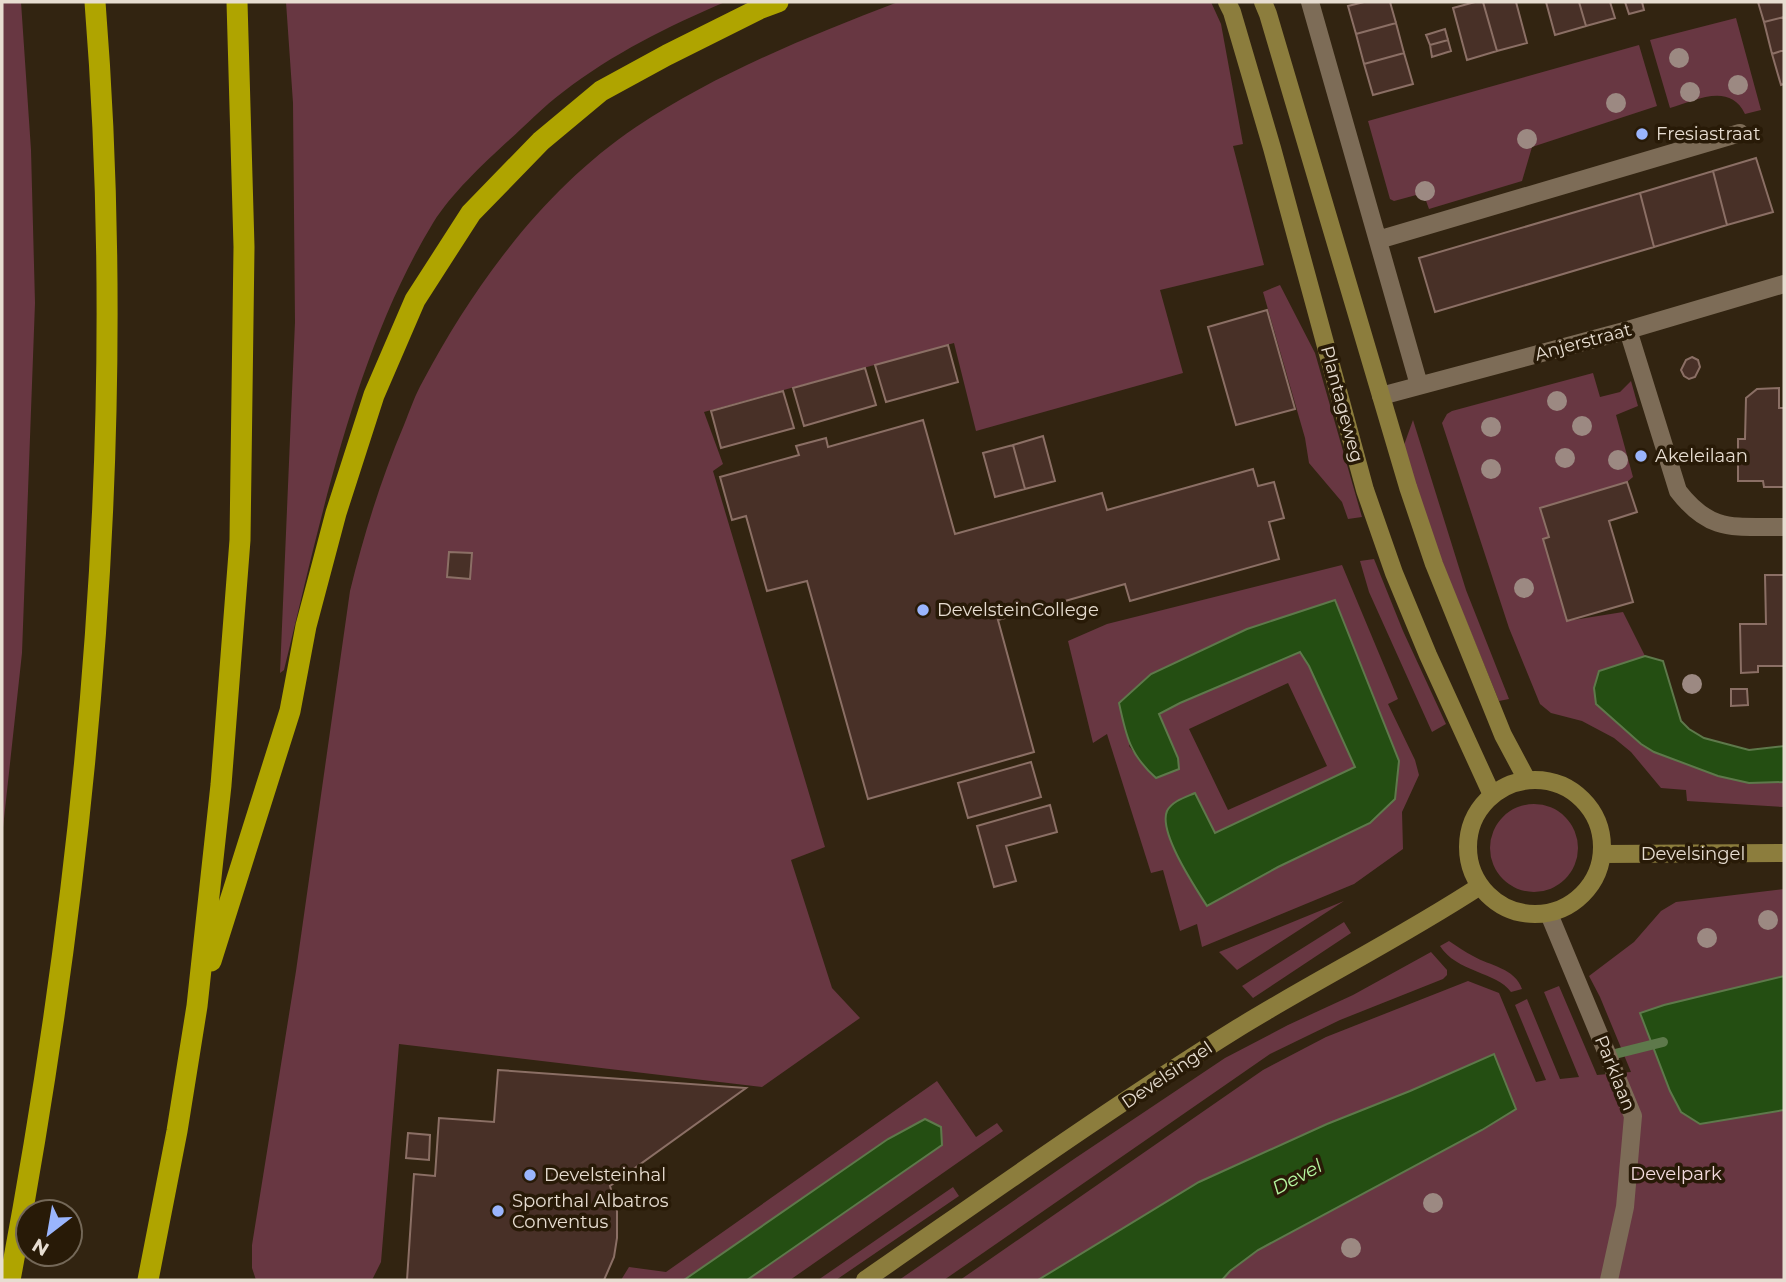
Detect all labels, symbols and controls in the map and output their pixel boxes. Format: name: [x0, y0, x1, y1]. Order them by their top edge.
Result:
place label: Fresiastraat: [1656, 123, 1760, 145]
marker: Fresiastraat: [1634, 126, 1650, 142]
street label: Anjerstraat: [1532, 319, 1634, 365]
street label: Plantageweg: [1316, 343, 1368, 465]
place label: Akeleilaan: [1655, 445, 1748, 467]
marker: Akeleilaan: [1633, 448, 1649, 464]
place label: DevelsteinCollege: [937, 599, 1099, 621]
marker: DevelsteinCollege: [915, 602, 931, 618]
street label: Develsingel: [1641, 843, 1745, 865]
street label: Parklaan: [1590, 1032, 1640, 1114]
street label: Develsingel: [1117, 1037, 1217, 1113]
water label: Devel: [1268, 1154, 1327, 1200]
park label: Develpark: [1630, 1163, 1722, 1185]
place label: Develsteinhal: [544, 1164, 666, 1186]
marker: Develsteinhal: [522, 1167, 538, 1183]
place label: Sporthal Albatros Conventus: [512, 1190, 669, 1233]
north arrow: [14, 1198, 84, 1268]
marker: Sporthal Albatros Conventus: [490, 1203, 506, 1219]
text: N: [28, 1233, 53, 1261]

